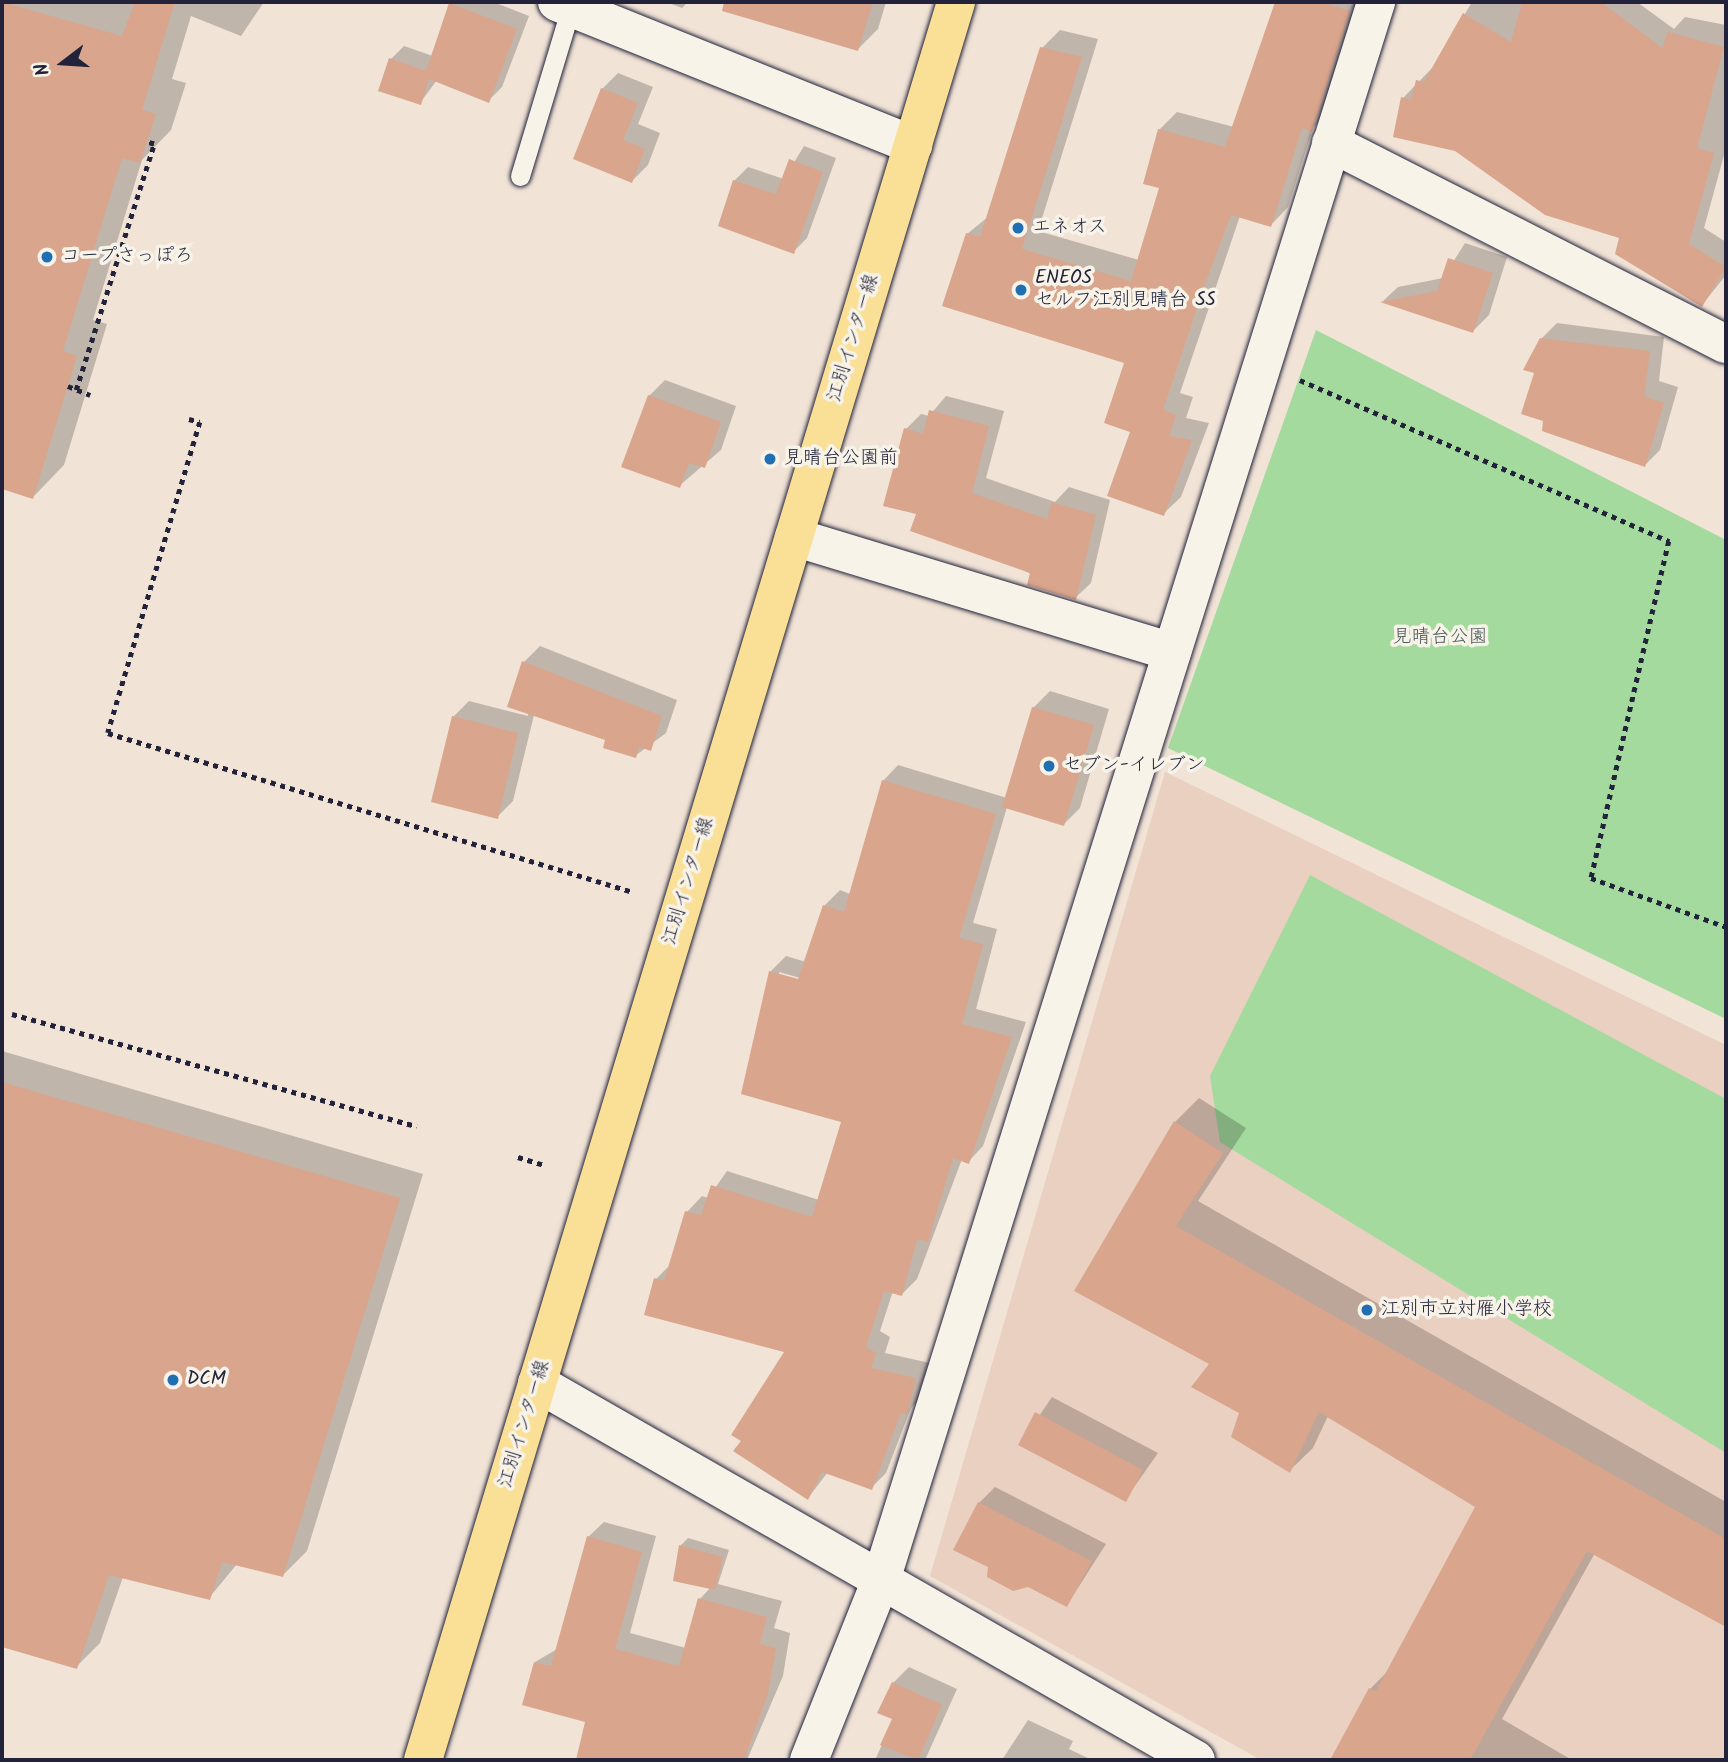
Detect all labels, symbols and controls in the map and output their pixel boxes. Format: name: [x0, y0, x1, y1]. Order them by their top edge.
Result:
north arrow: [28, 28, 98, 98]
text: N: [27, 59, 59, 79]
place label: エネオス: [1032, 217, 1108, 239]
marker: エネオス: [1010, 220, 1026, 236]
place label: コープさっぽろ: [61, 246, 194, 268]
marker: コープさっぽろ: [39, 249, 55, 265]
place label: ENEOS セルフ江別見晴台 SS: [1035, 268, 1215, 312]
street label: 江別インター線: [824, 271, 884, 405]
marker: ENEOS セルフ江別見晴台 SS: [1013, 282, 1029, 298]
place label: 見晴台公園前: [784, 448, 898, 470]
marker: 見晴台公園前: [762, 451, 778, 467]
park label: 見晴台公園: [1393, 627, 1487, 649]
place label: セブン-イレブン: [1063, 755, 1205, 777]
marker: セブン-イレブン: [1041, 758, 1057, 774]
street label: 江別インター線: [659, 814, 719, 948]
place label: 江別市立対雁小学校: [1381, 1299, 1552, 1321]
marker: 江別市立対雁小学校: [1359, 1302, 1375, 1318]
street label: 江別インター線: [495, 1357, 555, 1491]
place label: DCM: [187, 1369, 226, 1391]
marker: DCM: [165, 1372, 181, 1388]

